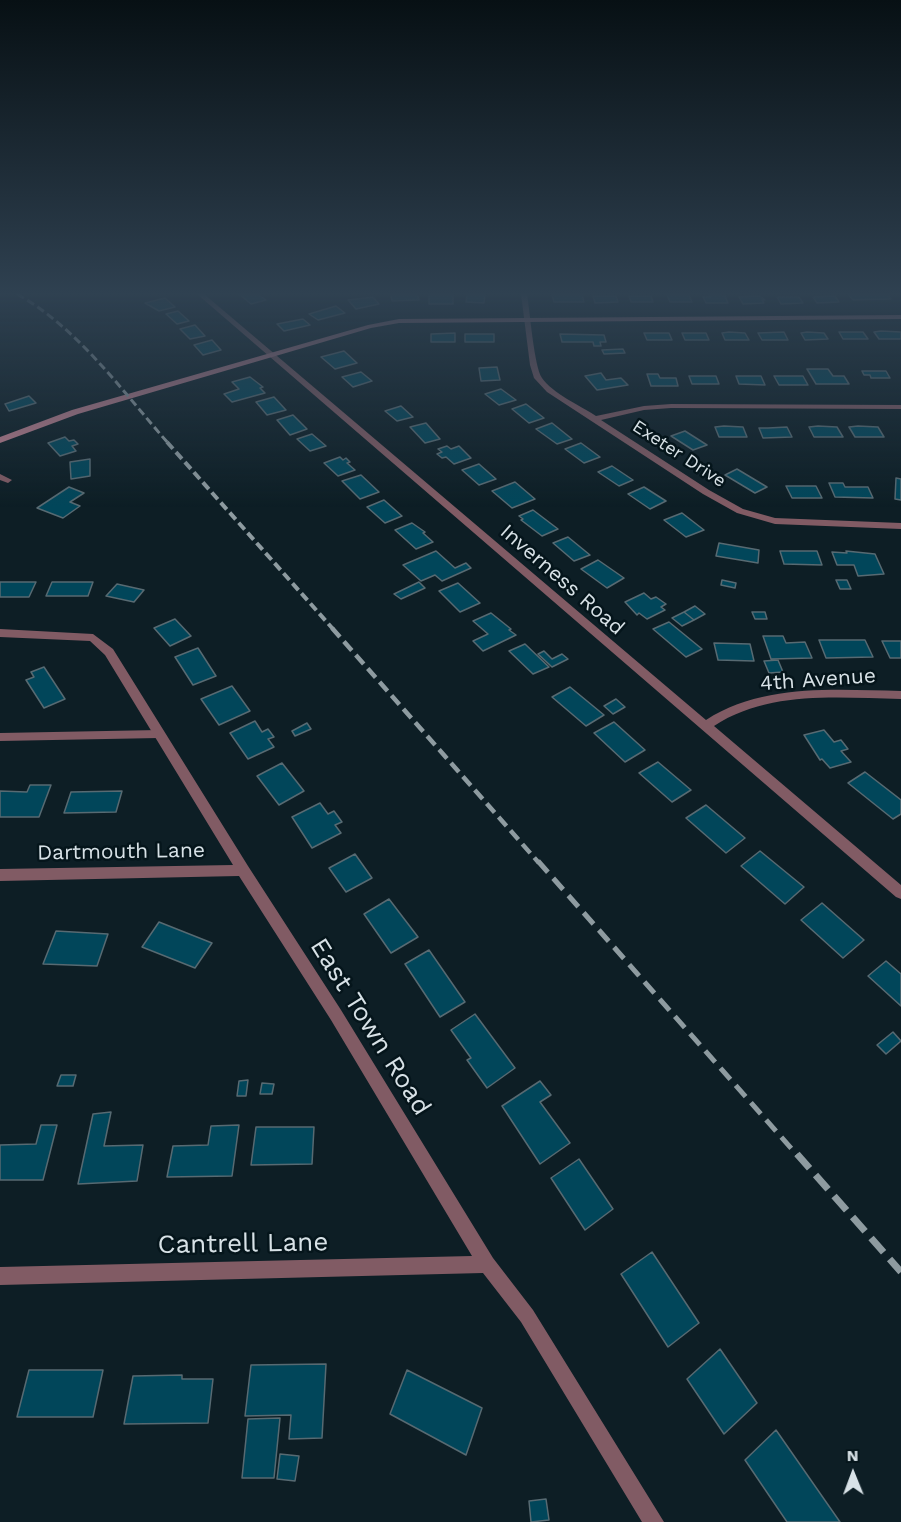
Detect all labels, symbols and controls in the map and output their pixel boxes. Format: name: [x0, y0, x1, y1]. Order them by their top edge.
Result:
street label: Exeter Drive: [628, 416, 730, 492]
street label: Inverness Road: [495, 519, 629, 641]
street label: 4th Avenue: [759, 663, 877, 697]
street label: Dartmouth Lane: [37, 838, 205, 866]
street label: East Town Road: [303, 933, 437, 1121]
street label: Cantrell Lane: [157, 1227, 329, 1261]
north arrow: [823, 1444, 883, 1504]
text: N: [847, 1446, 859, 1465]

